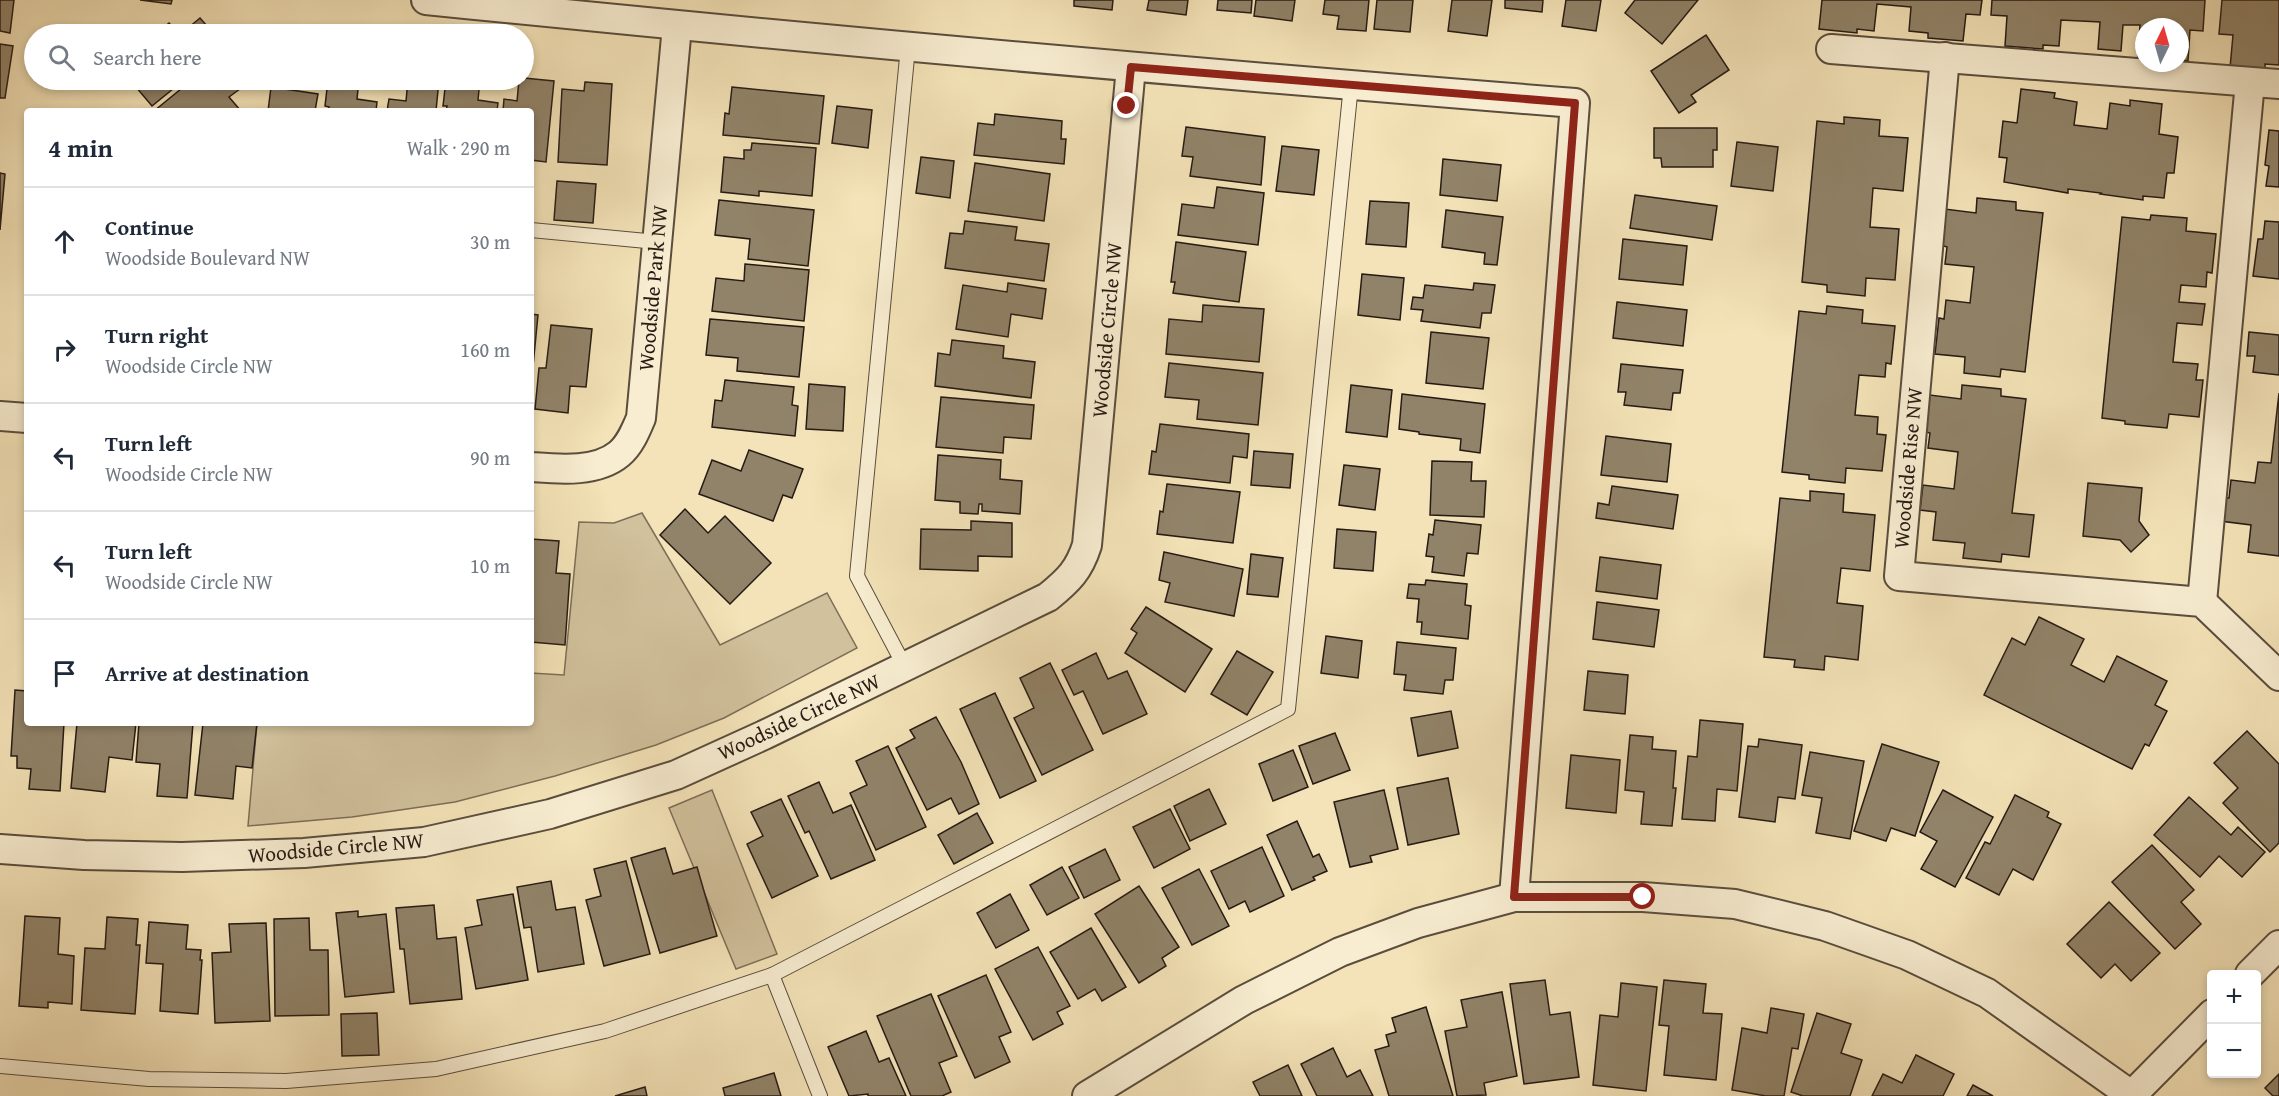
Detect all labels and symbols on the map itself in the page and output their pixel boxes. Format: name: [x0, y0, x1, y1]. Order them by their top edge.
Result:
north arrow: [2135, 18, 2189, 72]
route end: [1113, 92, 1139, 118]
street label: Woodside Park NW: [630, 204, 675, 372]
street label: Woodside Circle NW: [1083, 241, 1130, 419]
street label: Woodside Rise NW: [1885, 386, 1930, 550]
street label: Woodside Circle NW: [712, 665, 885, 768]
street label: Woodside Circle NW: [247, 824, 425, 871]
route start: [1629, 883, 1655, 909]

